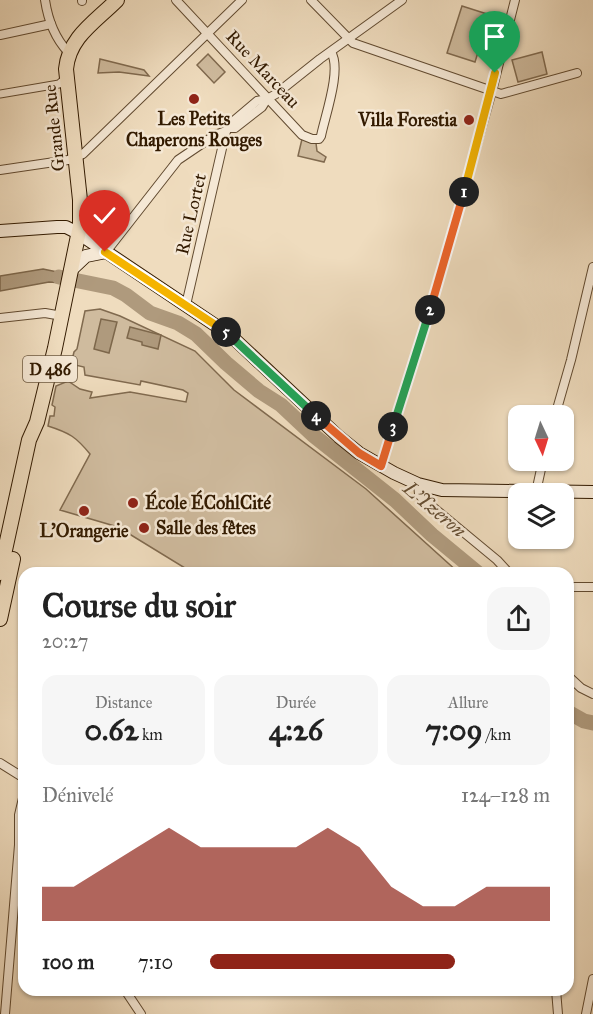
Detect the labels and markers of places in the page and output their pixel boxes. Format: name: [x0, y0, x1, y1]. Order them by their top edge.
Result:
pin: [469, 11, 520, 73]
marker: Les Petits Chaperons Rouges: [187, 92, 201, 106]
place label: Les Petits Chaperons Rouges: [126, 108, 263, 152]
place label: Villa Forestia: [357, 109, 457, 131]
marker: Villa Forestia: [462, 113, 476, 127]
pin: 1: [449, 177, 479, 207]
pin: [79, 190, 130, 252]
pin: 2: [415, 295, 445, 325]
pin: 5: [211, 317, 241, 347]
pin: 4: [301, 401, 331, 431]
pin: 3: [378, 412, 408, 442]
place label: École ÉCohlCité: [145, 489, 271, 514]
marker: École ÉCohlCité: [126, 496, 140, 510]
marker: L'Orangerie: [77, 504, 91, 518]
place label: Salle des fêtes: [156, 517, 256, 539]
place label: L'Orangerie: [39, 520, 129, 543]
marker: Salle des fêtes: [137, 521, 151, 535]

